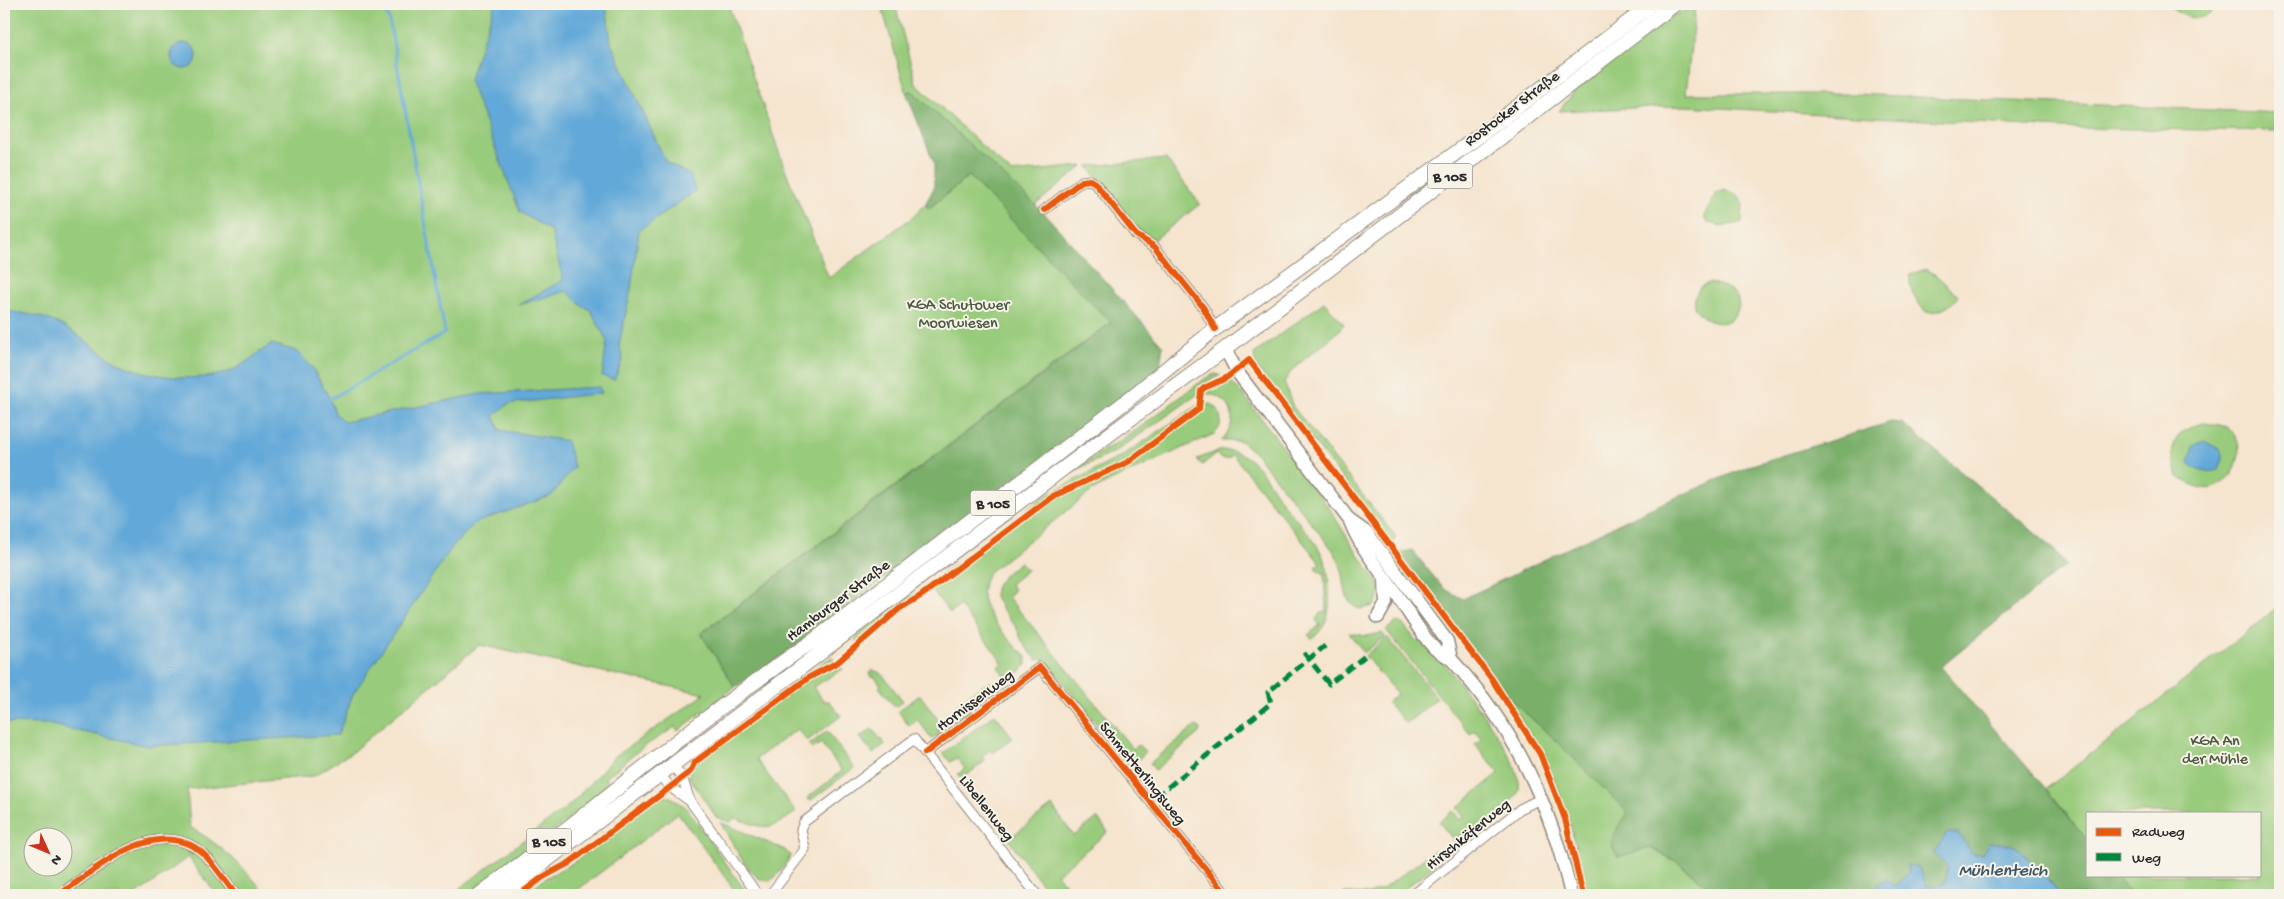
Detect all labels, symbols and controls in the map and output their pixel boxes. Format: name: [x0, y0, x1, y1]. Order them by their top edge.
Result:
street label: Rostocker Straße: [1462, 67, 1565, 152]
road number: B 105: [1428, 164, 1472, 188]
park label: KGA Schutower Moorwiesen: [907, 297, 1010, 334]
road number: B 105: [970, 490, 1016, 516]
street label: Hamburger Straße: [784, 556, 895, 647]
street label: Hornissenweg: [934, 667, 1018, 737]
street label: Schmetterlingsweg: [1094, 719, 1189, 830]
park label: KGA An der Mühle: [2182, 733, 2249, 770]
street label: Libellenweg: [954, 772, 1017, 846]
street label: Hirschkäferweg: [1423, 796, 1515, 875]
legend: [2086, 812, 2262, 876]
text: Radweg: [2132, 824, 2185, 842]
north arrow: [22, 826, 72, 876]
road number: B 105: [526, 828, 572, 854]
text: N: [46, 850, 65, 868]
text: Weg: [2132, 850, 2161, 868]
water label: Mühlenteich: [1959, 861, 2048, 882]

